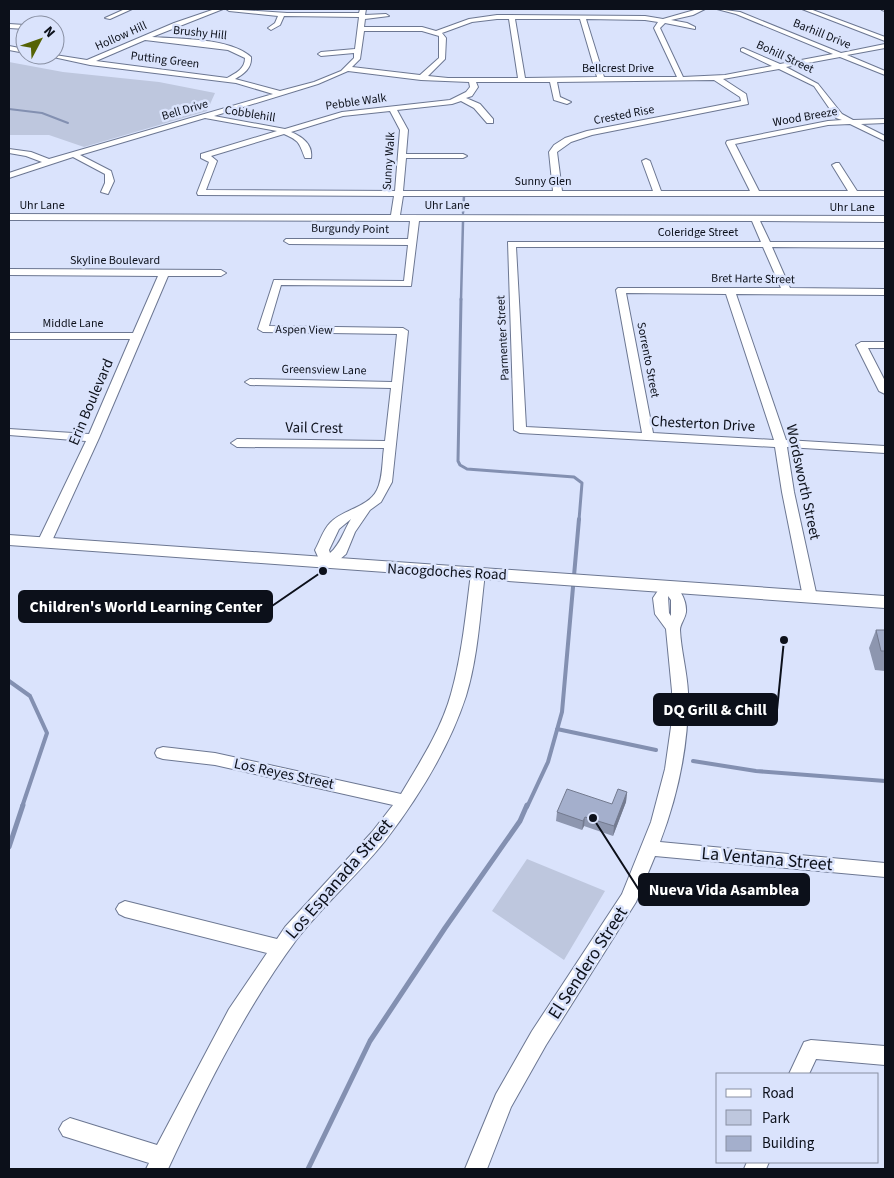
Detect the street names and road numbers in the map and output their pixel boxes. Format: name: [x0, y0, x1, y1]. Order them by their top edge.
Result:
street label: Barhill Drive: [790, 15, 854, 53]
street label: Hollow Hill: [92, 17, 150, 55]
street label: Brushy Hill: [172, 22, 228, 44]
street label: Bohill Street: [753, 36, 817, 78]
street label: Putting Green: [130, 47, 200, 73]
street label: Bellcrest Drive: [582, 60, 654, 77]
street label: Pebble Walk: [324, 89, 388, 115]
street label: Bell Drive: [160, 95, 210, 125]
street label: Crested Rise: [592, 101, 656, 129]
street label: Cobblehill: [223, 102, 277, 126]
street label: Wood Breeze: [771, 103, 839, 131]
street label: Sunny Walk: [378, 131, 400, 191]
street label: Sunny Glen: [514, 173, 572, 190]
street label: Uhr Lane: [19, 197, 65, 214]
street label: Uhr Lane: [424, 197, 470, 214]
street label: Uhr Lane: [829, 199, 875, 216]
street label: Burgundy Point: [311, 220, 389, 238]
street label: Coleridge Street: [658, 224, 738, 241]
street label: Skyline Boulevard: [70, 252, 160, 269]
street label: Bret Harte Street: [711, 270, 795, 288]
street label: Parmenter Street: [492, 295, 514, 381]
street label: Middle Lane: [43, 315, 103, 332]
street label: Aspen View: [275, 321, 333, 339]
street label: Sorrento Street: [632, 321, 664, 399]
street label: Erin Boulevard: [63, 356, 119, 448]
street label: Greensview Lane: [281, 361, 367, 379]
street label: Chesterton Drive: [650, 411, 756, 437]
street label: Vail Crest: [285, 417, 343, 439]
street label: Wordsworth Street: [781, 422, 825, 542]
street label: Nacogdoches Road: [387, 558, 507, 586]
street label: Los Reyes Street: [232, 753, 336, 795]
street label: Los Espanada Street: [280, 813, 398, 945]
street label: La Ventana Street: [700, 841, 834, 877]
street label: El Sendero Street: [542, 902, 634, 1024]

